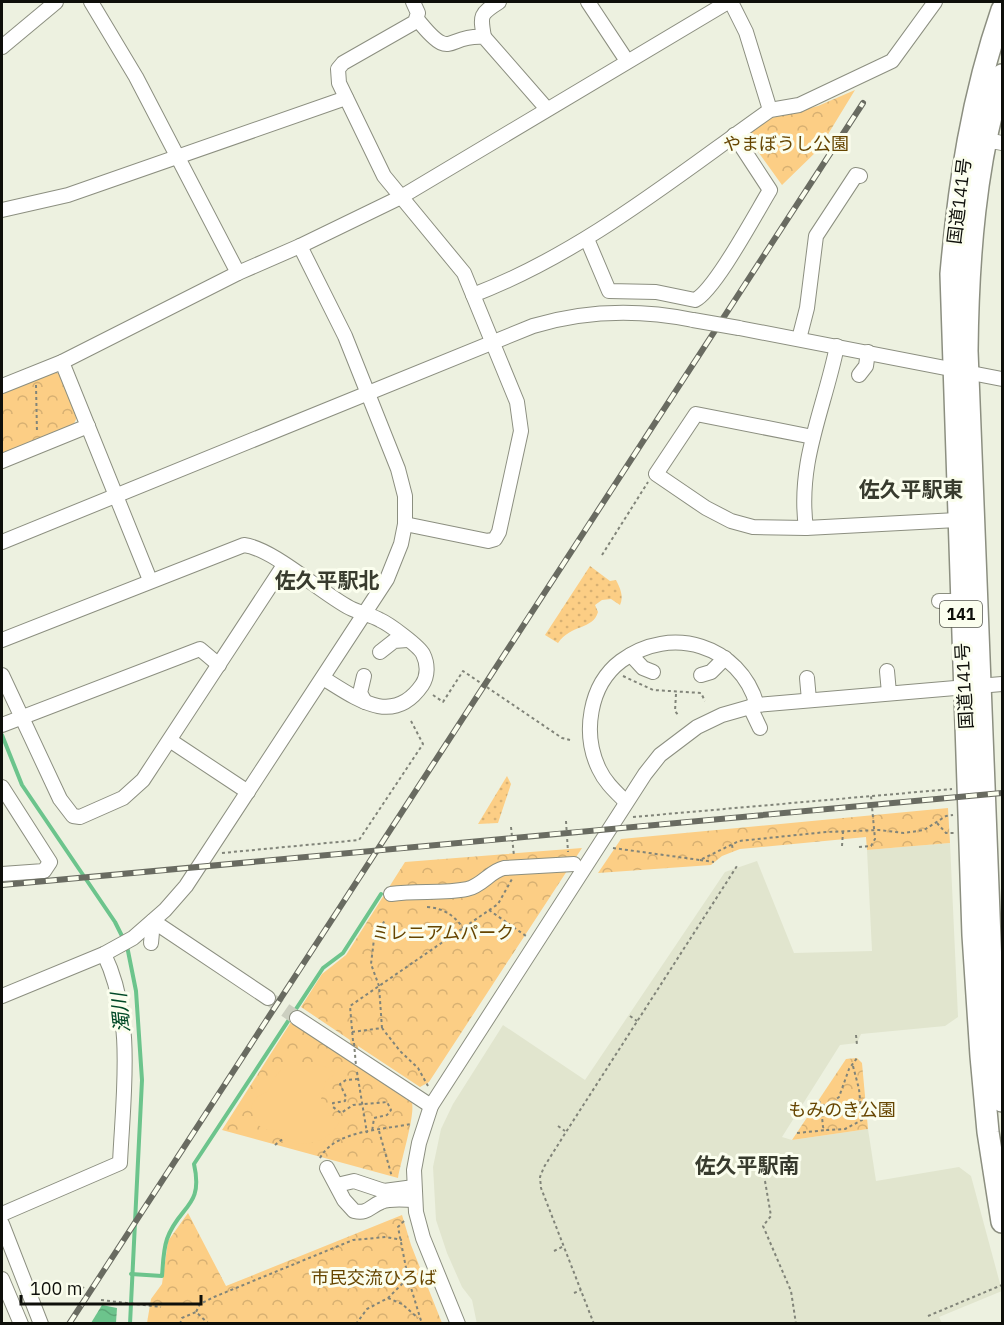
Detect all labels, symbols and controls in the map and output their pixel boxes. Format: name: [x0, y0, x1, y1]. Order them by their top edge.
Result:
park label: やまぼうし公園: [723, 132, 849, 155]
street label: 国道141号: [942, 157, 976, 245]
district label: 佐久平駅東: [859, 475, 964, 503]
district label: 佐久平駅北: [275, 566, 380, 594]
road number: 141: [940, 601, 982, 627]
street label: 国道141号: [950, 642, 978, 730]
park label: ミレニアムパーク: [372, 921, 514, 944]
water label: 濁川: [104, 990, 136, 1034]
park label: もみのき公園: [788, 1098, 896, 1121]
district label: 佐久平駅南: [695, 1151, 800, 1179]
park label: 市民交流ひろば: [311, 1266, 437, 1289]
scale bar: [21, 1268, 201, 1306]
text: 100 m: [30, 1277, 82, 1300]

